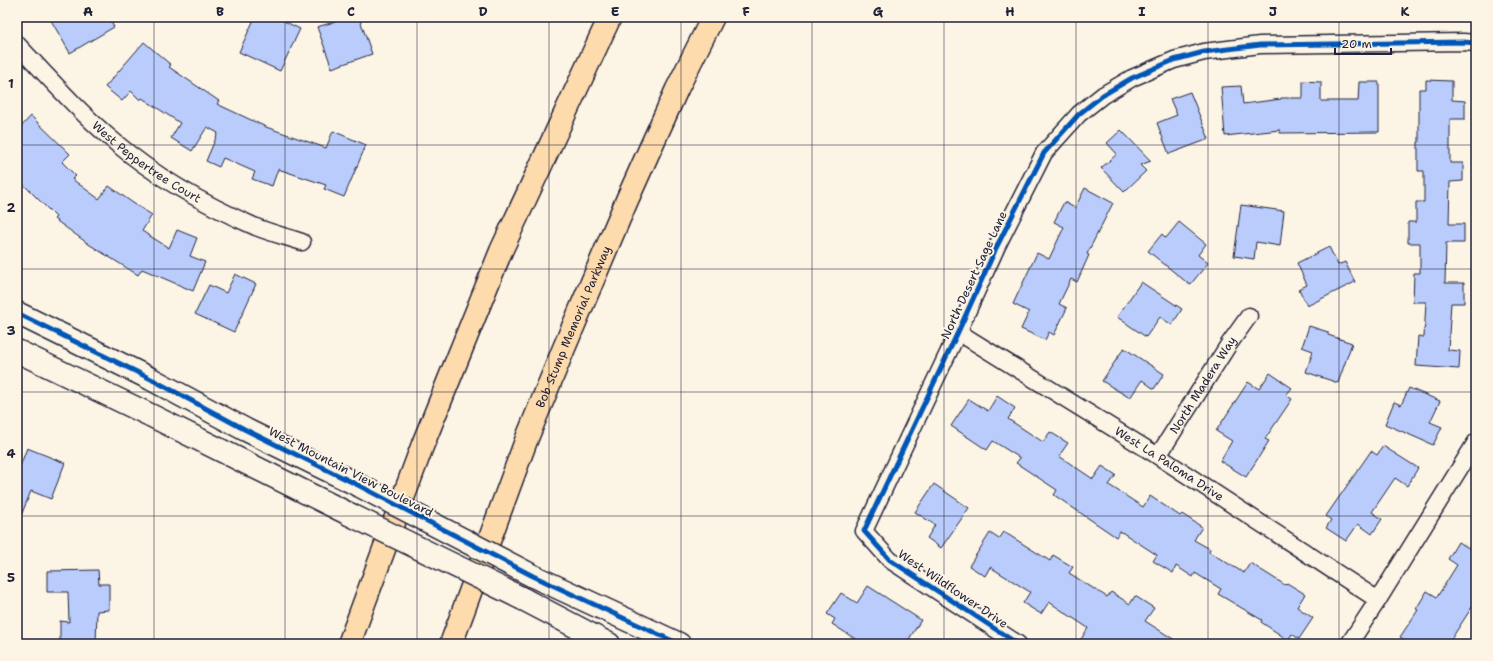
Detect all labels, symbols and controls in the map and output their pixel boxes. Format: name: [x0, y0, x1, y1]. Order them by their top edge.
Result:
text: A: [83, 3, 93, 20]
text: B: [216, 3, 224, 20]
text: C: [347, 3, 355, 20]
text: D: [478, 3, 488, 20]
text: E: [611, 3, 620, 20]
text: F: [742, 3, 750, 20]
text: G: [873, 3, 884, 20]
text: H: [1005, 3, 1015, 20]
text: I: [1138, 3, 1146, 20]
text: J: [1269, 3, 1277, 20]
text: K: [1401, 3, 1410, 20]
scale bar: [1335, 30, 1391, 56]
text: 20 m: [1341, 36, 1372, 52]
text: 1: [8, 75, 14, 92]
street label: West Peppertree Court: [88, 118, 204, 207]
text: 2: [6, 199, 16, 216]
street label: North Desert Sage Lane: [937, 208, 1011, 342]
street label: Bob Stump Memorial Parkway: [532, 243, 615, 410]
text: 3: [6, 322, 16, 339]
street label: North Madera Way: [1166, 333, 1240, 437]
street label: West Mountain View Boulevard: [266, 423, 436, 521]
street label: West La Paloma Drive: [1112, 423, 1227, 505]
text: 4: [6, 445, 16, 462]
street label: West Wildflower Drive: [895, 546, 1011, 632]
text: 5: [7, 569, 15, 586]

